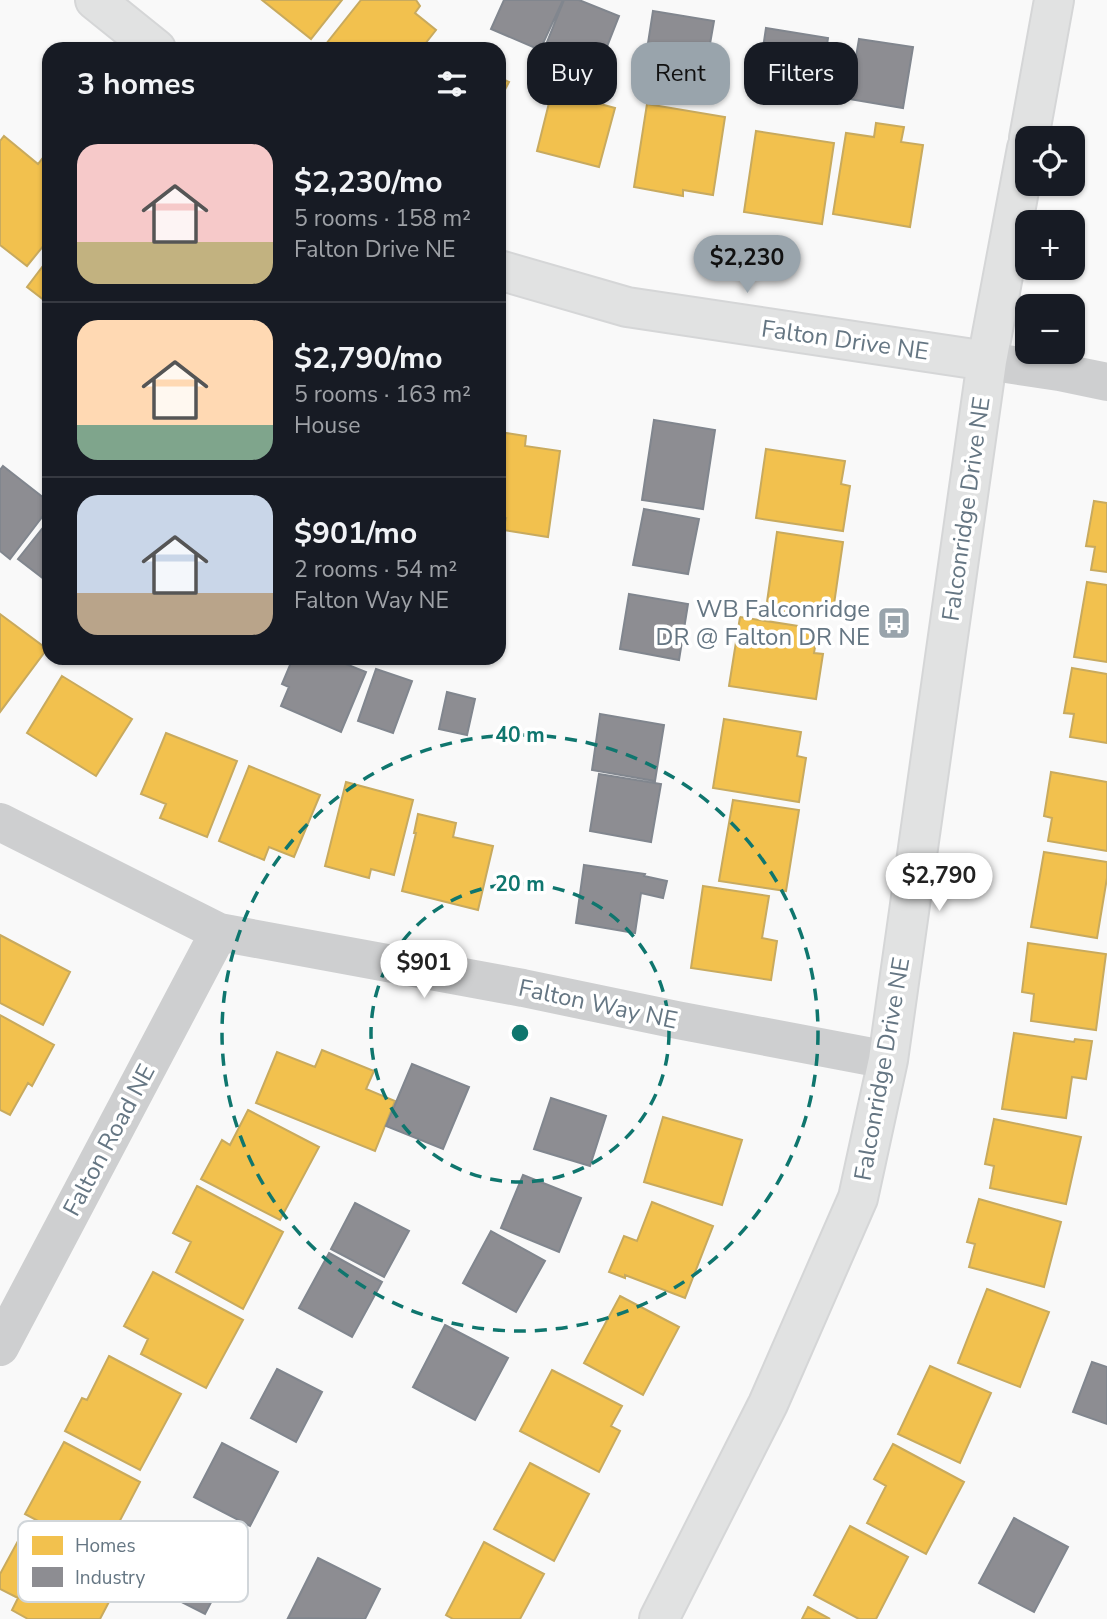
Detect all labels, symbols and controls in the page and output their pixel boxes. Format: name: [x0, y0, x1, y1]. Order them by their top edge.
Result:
chip: Buy: [527, 42, 617, 105]
chip: Rent: [631, 42, 730, 105]
chip: Filters: [744, 42, 858, 105]
text: 3 homes: [77, 64, 195, 105]
icon: filters: [433, 65, 471, 103]
map controls: [1015, 126, 1085, 364]
button: locate: [1015, 126, 1085, 196]
text: $2,230/mo: [294, 162, 443, 203]
icon: home: [133, 172, 217, 256]
text: 5 rooms · 158 m²: [294, 203, 471, 234]
button: +: [1015, 210, 1085, 280]
text: Falton Drive NE: [294, 234, 456, 265]
pin: $2,230: [690, 236, 804, 295]
text: $2,230: [710, 242, 784, 273]
button: −: [1015, 294, 1085, 364]
street label: Falton Drive NE: [759, 312, 931, 368]
text: $2,790/mo: [294, 338, 443, 379]
icon: home: [133, 348, 217, 432]
text: 5 rooms · 163 m²: [294, 379, 471, 410]
street label: Falconridge Drive NE: [934, 395, 998, 623]
text: House: [294, 410, 361, 441]
text: $901/mo: [294, 513, 417, 554]
icon: home: [133, 523, 217, 607]
text: 2 rooms · 54 m²: [294, 554, 457, 585]
text: Falton Way NE: [294, 585, 449, 616]
place label: WB Falconridge DR @ Falton DR NE: [656, 593, 870, 653]
bus stop icon: WB Falconridge DR @ Falton DR NE: [875, 604, 913, 642]
text: 40 m: [495, 721, 545, 749]
pin: $2,790: [882, 853, 996, 913]
text: $2,790: [902, 860, 976, 891]
text: 20 m: [495, 870, 545, 898]
pin: $901: [383, 940, 465, 1000]
text: $901: [396, 947, 452, 978]
street label: Falconridge Drive NE: [847, 955, 917, 1183]
street label: Falton Way NE: [516, 972, 680, 1036]
centre of rings: [508, 1021, 532, 1045]
street label: Falton Road NE: [56, 1059, 162, 1221]
legend: [18, 1521, 248, 1602]
text: Homes: [75, 1533, 136, 1559]
text: Industry: [75, 1565, 145, 1591]

